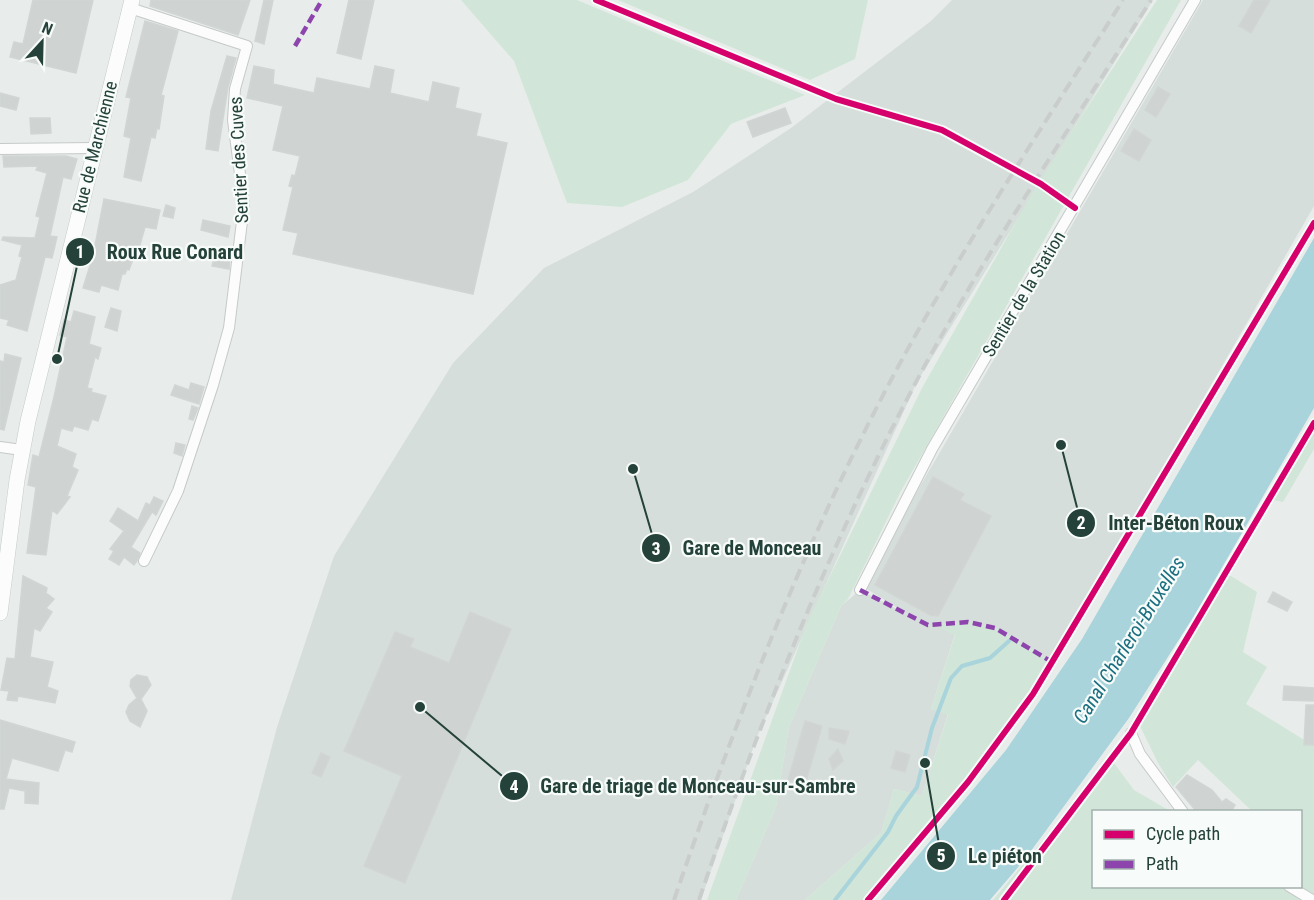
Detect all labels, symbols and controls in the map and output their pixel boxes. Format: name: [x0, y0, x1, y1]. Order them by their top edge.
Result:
north arrow: [12, 12, 72, 72]
text: N: [39, 18, 56, 39]
street label: Rue de Marchienne: [68, 79, 121, 215]
street label: Sentier des Cuves: [225, 96, 252, 224]
street label: Sentier de la Station: [978, 227, 1069, 360]
callout: Roux Rue Conard: [65, 233, 255, 271]
text: Roux Rue Conard: [107, 240, 243, 264]
text: 1: [75, 241, 85, 262]
callout: Inter-Béton Roux: [1066, 504, 1256, 542]
text: Inter-Béton Roux: [1108, 511, 1244, 535]
text: 2: [1076, 512, 1086, 533]
callout: Gare de Monceau: [641, 529, 833, 567]
text: Gare de Monceau: [683, 536, 821, 560]
text: 3: [651, 538, 661, 559]
water label: Canal Charleroi-Bruxelles: [1068, 552, 1190, 728]
callout: Gare de triage de Monceau-sur-Sambre: [499, 767, 868, 805]
text: Gare de triage de Monceau-sur-Sambre: [540, 774, 856, 798]
text: 4: [509, 776, 519, 797]
legend: [1092, 810, 1302, 888]
text: Cycle path: [1146, 823, 1220, 844]
callout: Le piéton: [926, 837, 1054, 875]
text: Le piéton: [968, 844, 1042, 868]
text: 5: [936, 845, 946, 866]
text: Path: [1146, 853, 1179, 874]

